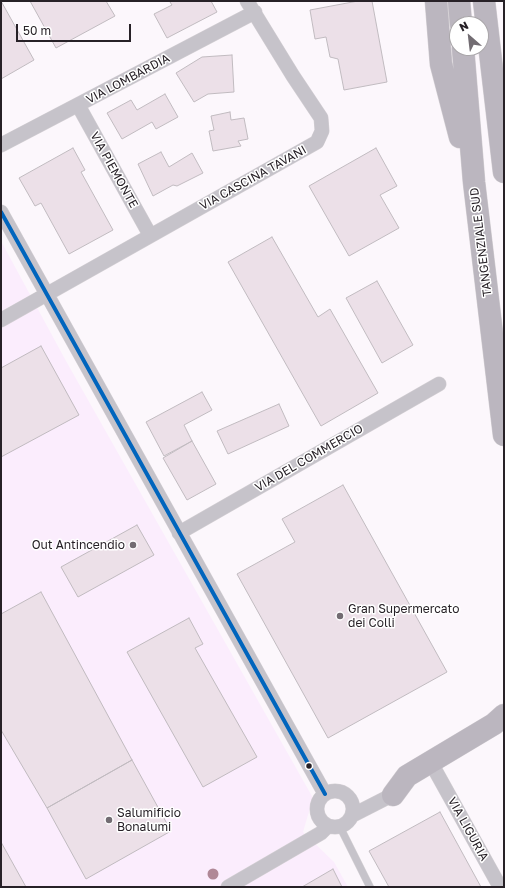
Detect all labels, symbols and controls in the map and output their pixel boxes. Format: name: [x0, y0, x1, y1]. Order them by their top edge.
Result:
scale bar: [18, 16, 133, 42]
north arrow: [449, 16, 489, 56]
text: N: [457, 18, 470, 34]
text: 50 m: [23, 23, 51, 38]
street label: VIA LOMBARDIA: [84, 51, 172, 107]
street label: VIA PIEMONTE: [87, 129, 141, 211]
street label: VIA CASCINA TAVANI: [197, 143, 309, 213]
street label: TANGENZIALE SUD: [467, 187, 495, 297]
street label: VIA DEL COMMERCIO: [252, 421, 366, 495]
place label: Out Antincendio: [32, 538, 125, 552]
marker: Out Antincendio: [128, 540, 138, 550]
place label: Gran Supermercato dei Colli: [348, 602, 459, 630]
marker: Gran Supermercato dei Colli: [335, 611, 345, 621]
unlabelled marker: [304, 761, 314, 771]
street label: VIA LIGURIA: [445, 795, 491, 863]
place label: Salumificio Bonalumi: [117, 806, 181, 834]
marker: Salumificio Bonalumi: [104, 815, 114, 825]

